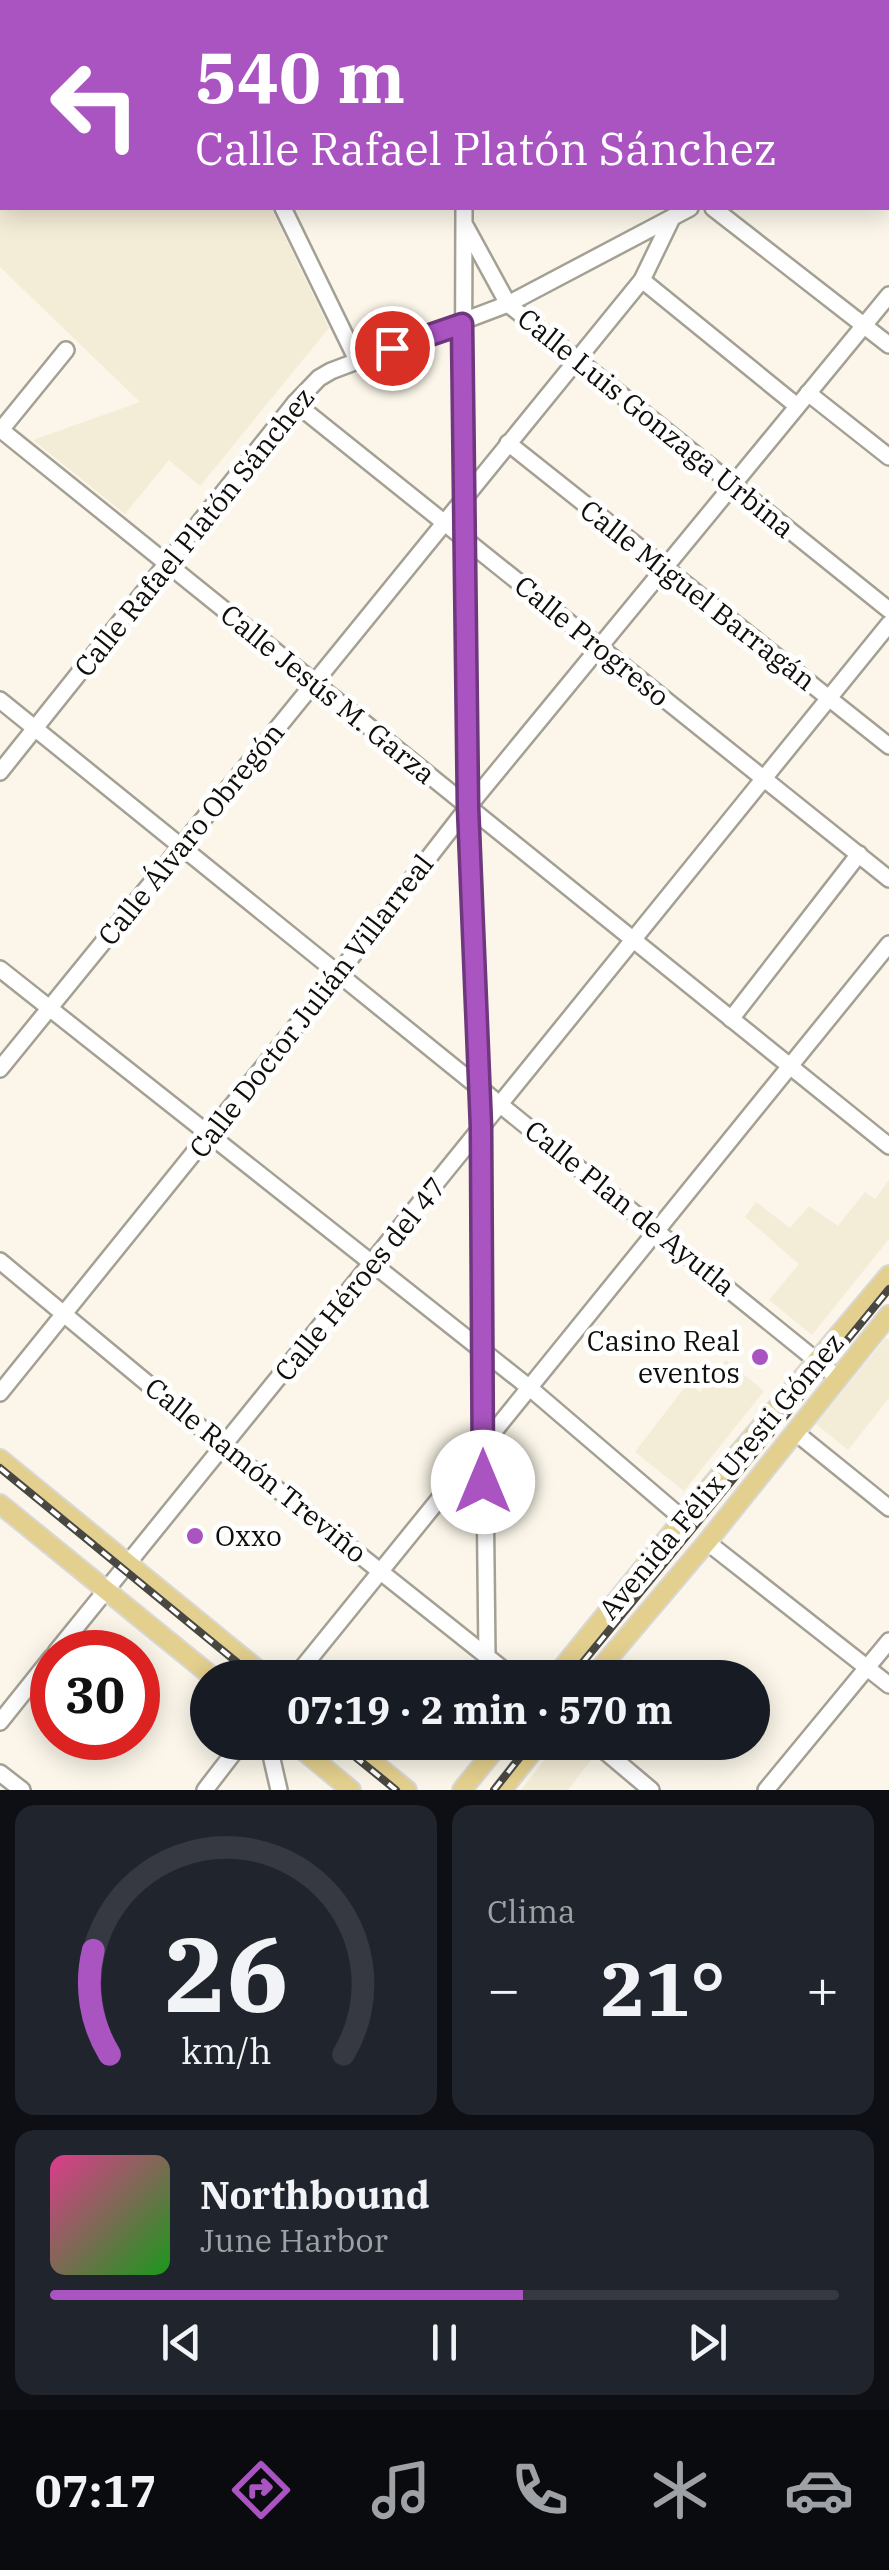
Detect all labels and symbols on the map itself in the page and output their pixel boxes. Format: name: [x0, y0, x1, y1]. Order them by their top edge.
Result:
street label: Calle Luis Gonzaga Urbina: [510, 299, 802, 546]
pin: [350, 306, 435, 391]
street label: Calle Rafael Platón Sánchez: [65, 379, 322, 684]
street label: Calle Miguel Barragán: [573, 491, 824, 698]
street label: Calle Progreso: [507, 567, 677, 714]
street label: Calle Jesús M. Garza: [213, 595, 443, 792]
street label: Calle Álvaro Obregón: [89, 715, 292, 953]
street label: Calle Doctor Julián Villarreal: [180, 846, 441, 1165]
street label: Calle Plan de Ayutla: [518, 1111, 743, 1304]
street label: Calle Héroes del 47: [266, 1169, 454, 1389]
place label: Casino Real eventos: [587, 1322, 740, 1391]
street label: Avenida Félix Uresti Gómez: [590, 1325, 851, 1627]
marker: Casino Real eventos: [749, 1346, 771, 1368]
street label: Calle Ramón Treviño: [138, 1369, 375, 1571]
position arrow: [431, 1430, 535, 1534]
place label: Oxxo: [215, 1517, 282, 1554]
marker: Oxxo: [184, 1525, 206, 1547]
speed limit sign: 30: [30, 1630, 160, 1760]

